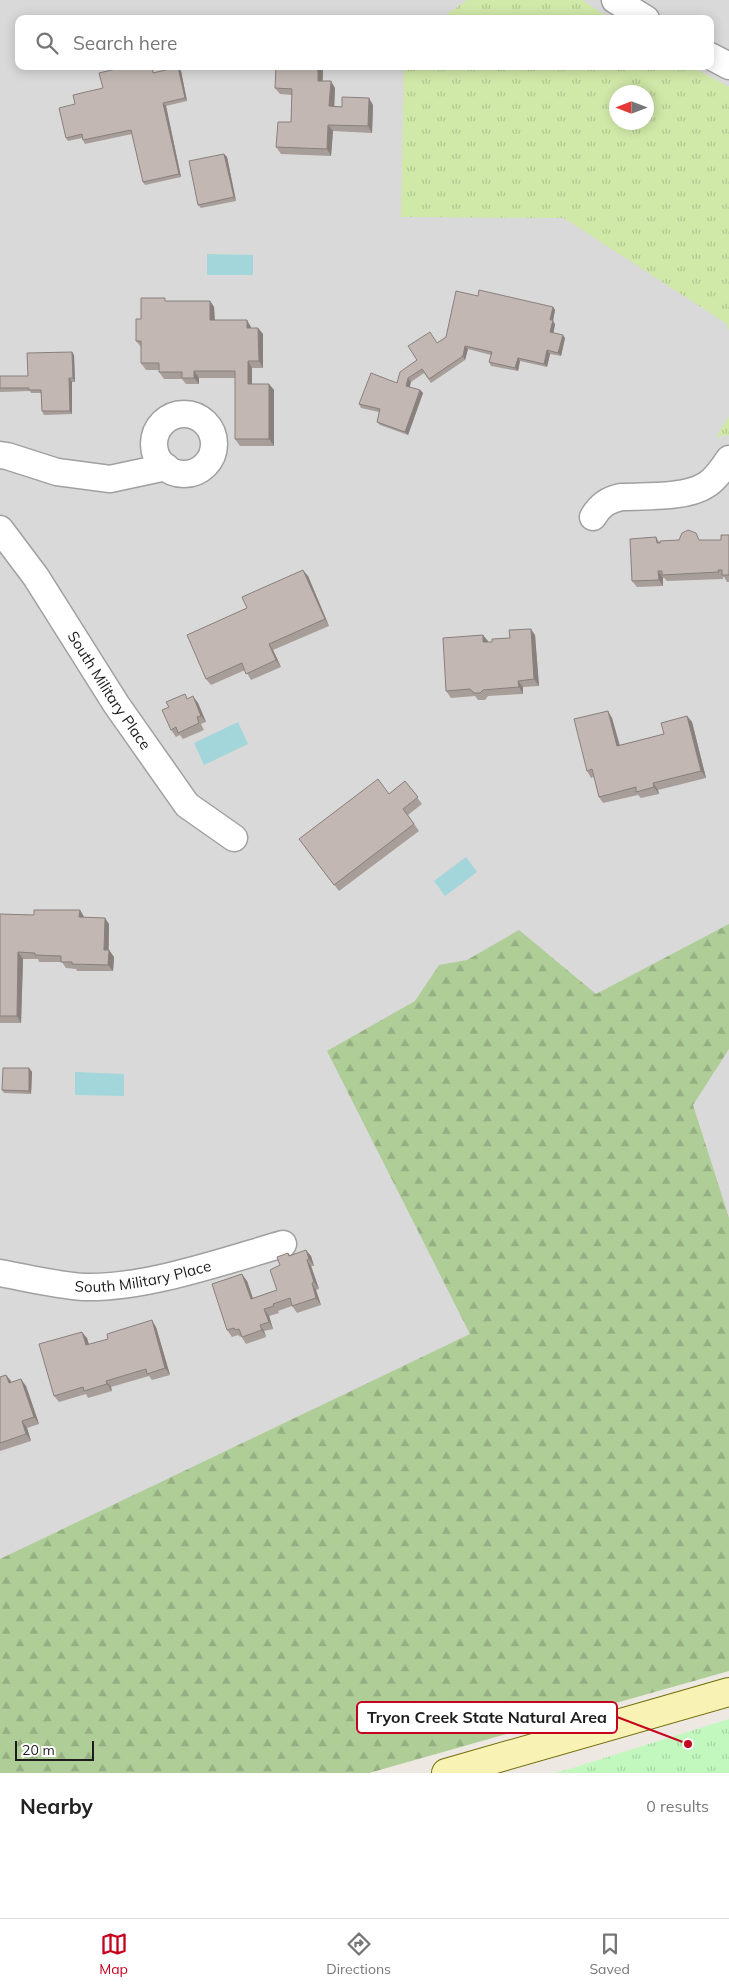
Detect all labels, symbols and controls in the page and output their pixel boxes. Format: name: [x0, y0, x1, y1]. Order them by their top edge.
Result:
search box: [15, 15, 714, 70]
icon: search: [33, 29, 61, 57]
text: Search here: [73, 31, 177, 55]
north arrow: [609, 85, 654, 130]
street label: South Military Place: [64, 627, 155, 753]
street label: South Military Place: [74, 1256, 213, 1296]
callout: Tryon Creek State Natural Area: [357, 1702, 617, 1733]
text: Tryon Creek State Natural Area: [367, 1707, 607, 1727]
scale bar: [15, 1738, 94, 1761]
text: 20 m: [22, 1741, 55, 1759]
text: Nearby: [20, 1793, 93, 1819]
text: 0 results: [646, 1796, 709, 1816]
tab: Map: [99, 1930, 128, 1978]
tab: Directions: [326, 1930, 391, 1978]
tab: Saved: [589, 1930, 630, 1978]

